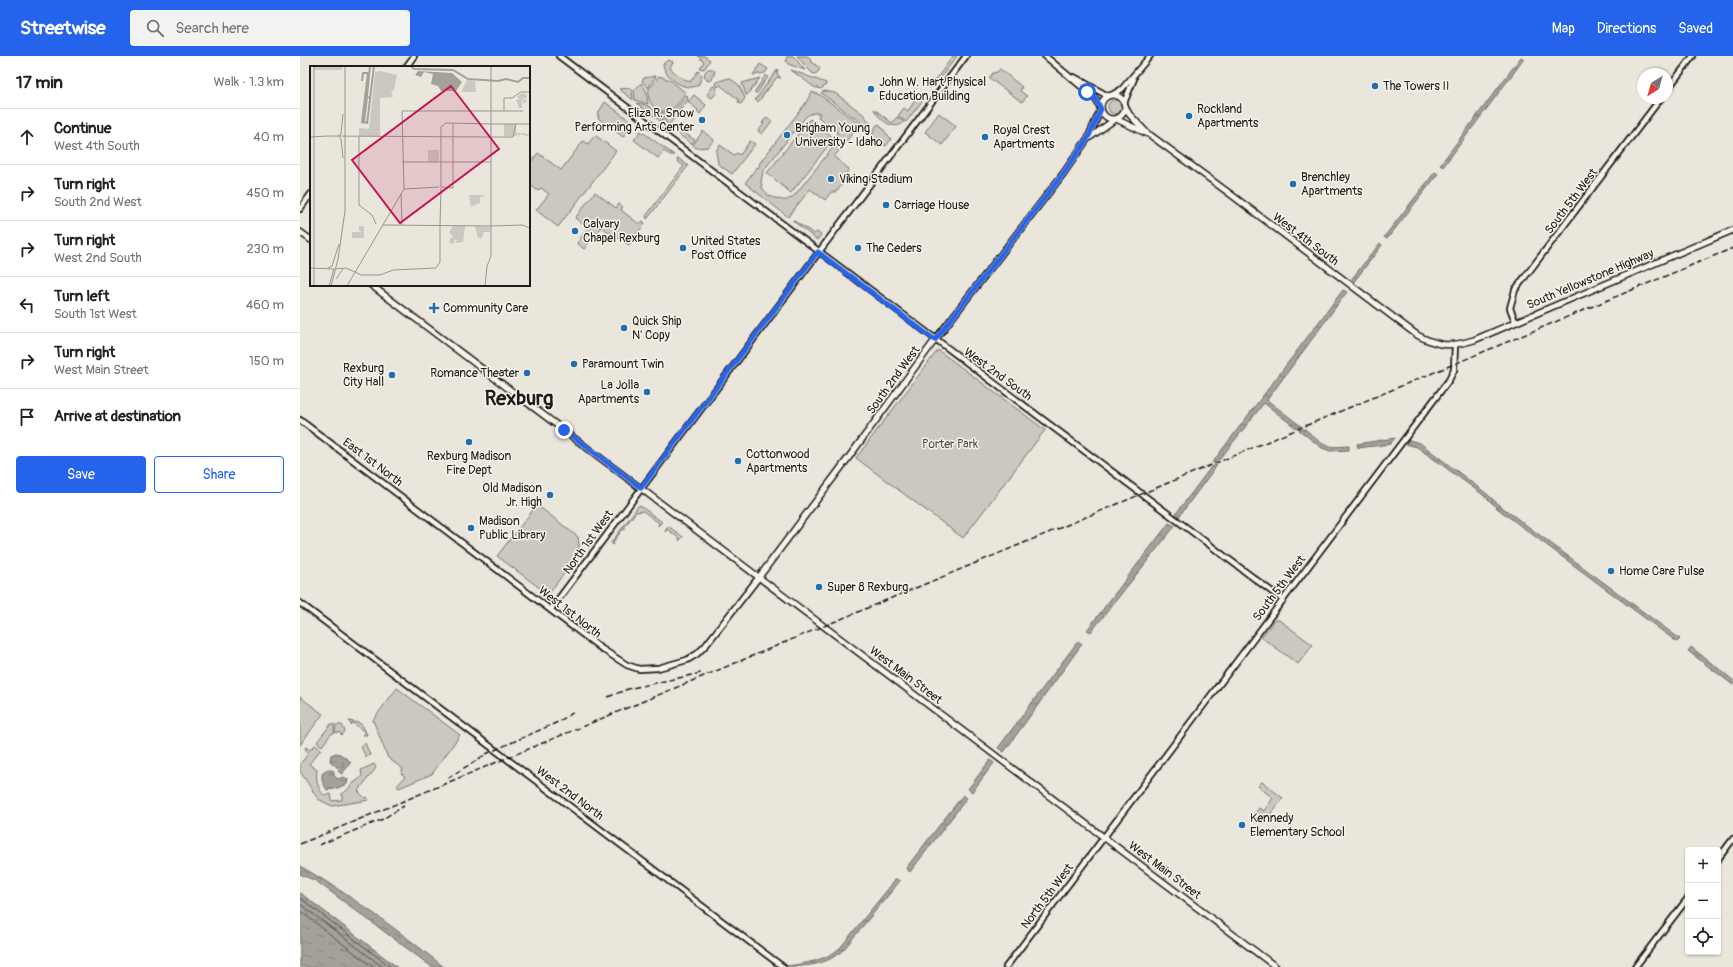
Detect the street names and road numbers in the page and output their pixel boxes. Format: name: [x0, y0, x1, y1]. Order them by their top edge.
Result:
street label: South 5th West: [1542, 165, 1601, 237]
street label: West 4th South: [1270, 210, 1342, 269]
street label: South Yellowstone Highway: [1524, 246, 1656, 313]
street label: South 2nd West: [864, 343, 923, 417]
street label: West 2nd South: [961, 345, 1035, 404]
street label: East 1st North: [340, 435, 406, 490]
street label: North 1st West: [560, 507, 617, 577]
street label: South 5th West: [1250, 552, 1309, 624]
street label: West 1st North: [535, 583, 604, 642]
street label: West Main Street: [866, 643, 945, 708]
street label: West 2nd North: [533, 763, 607, 824]
street label: West Main Street: [1125, 838, 1204, 903]
street label: North 5th West: [1018, 861, 1077, 932]

